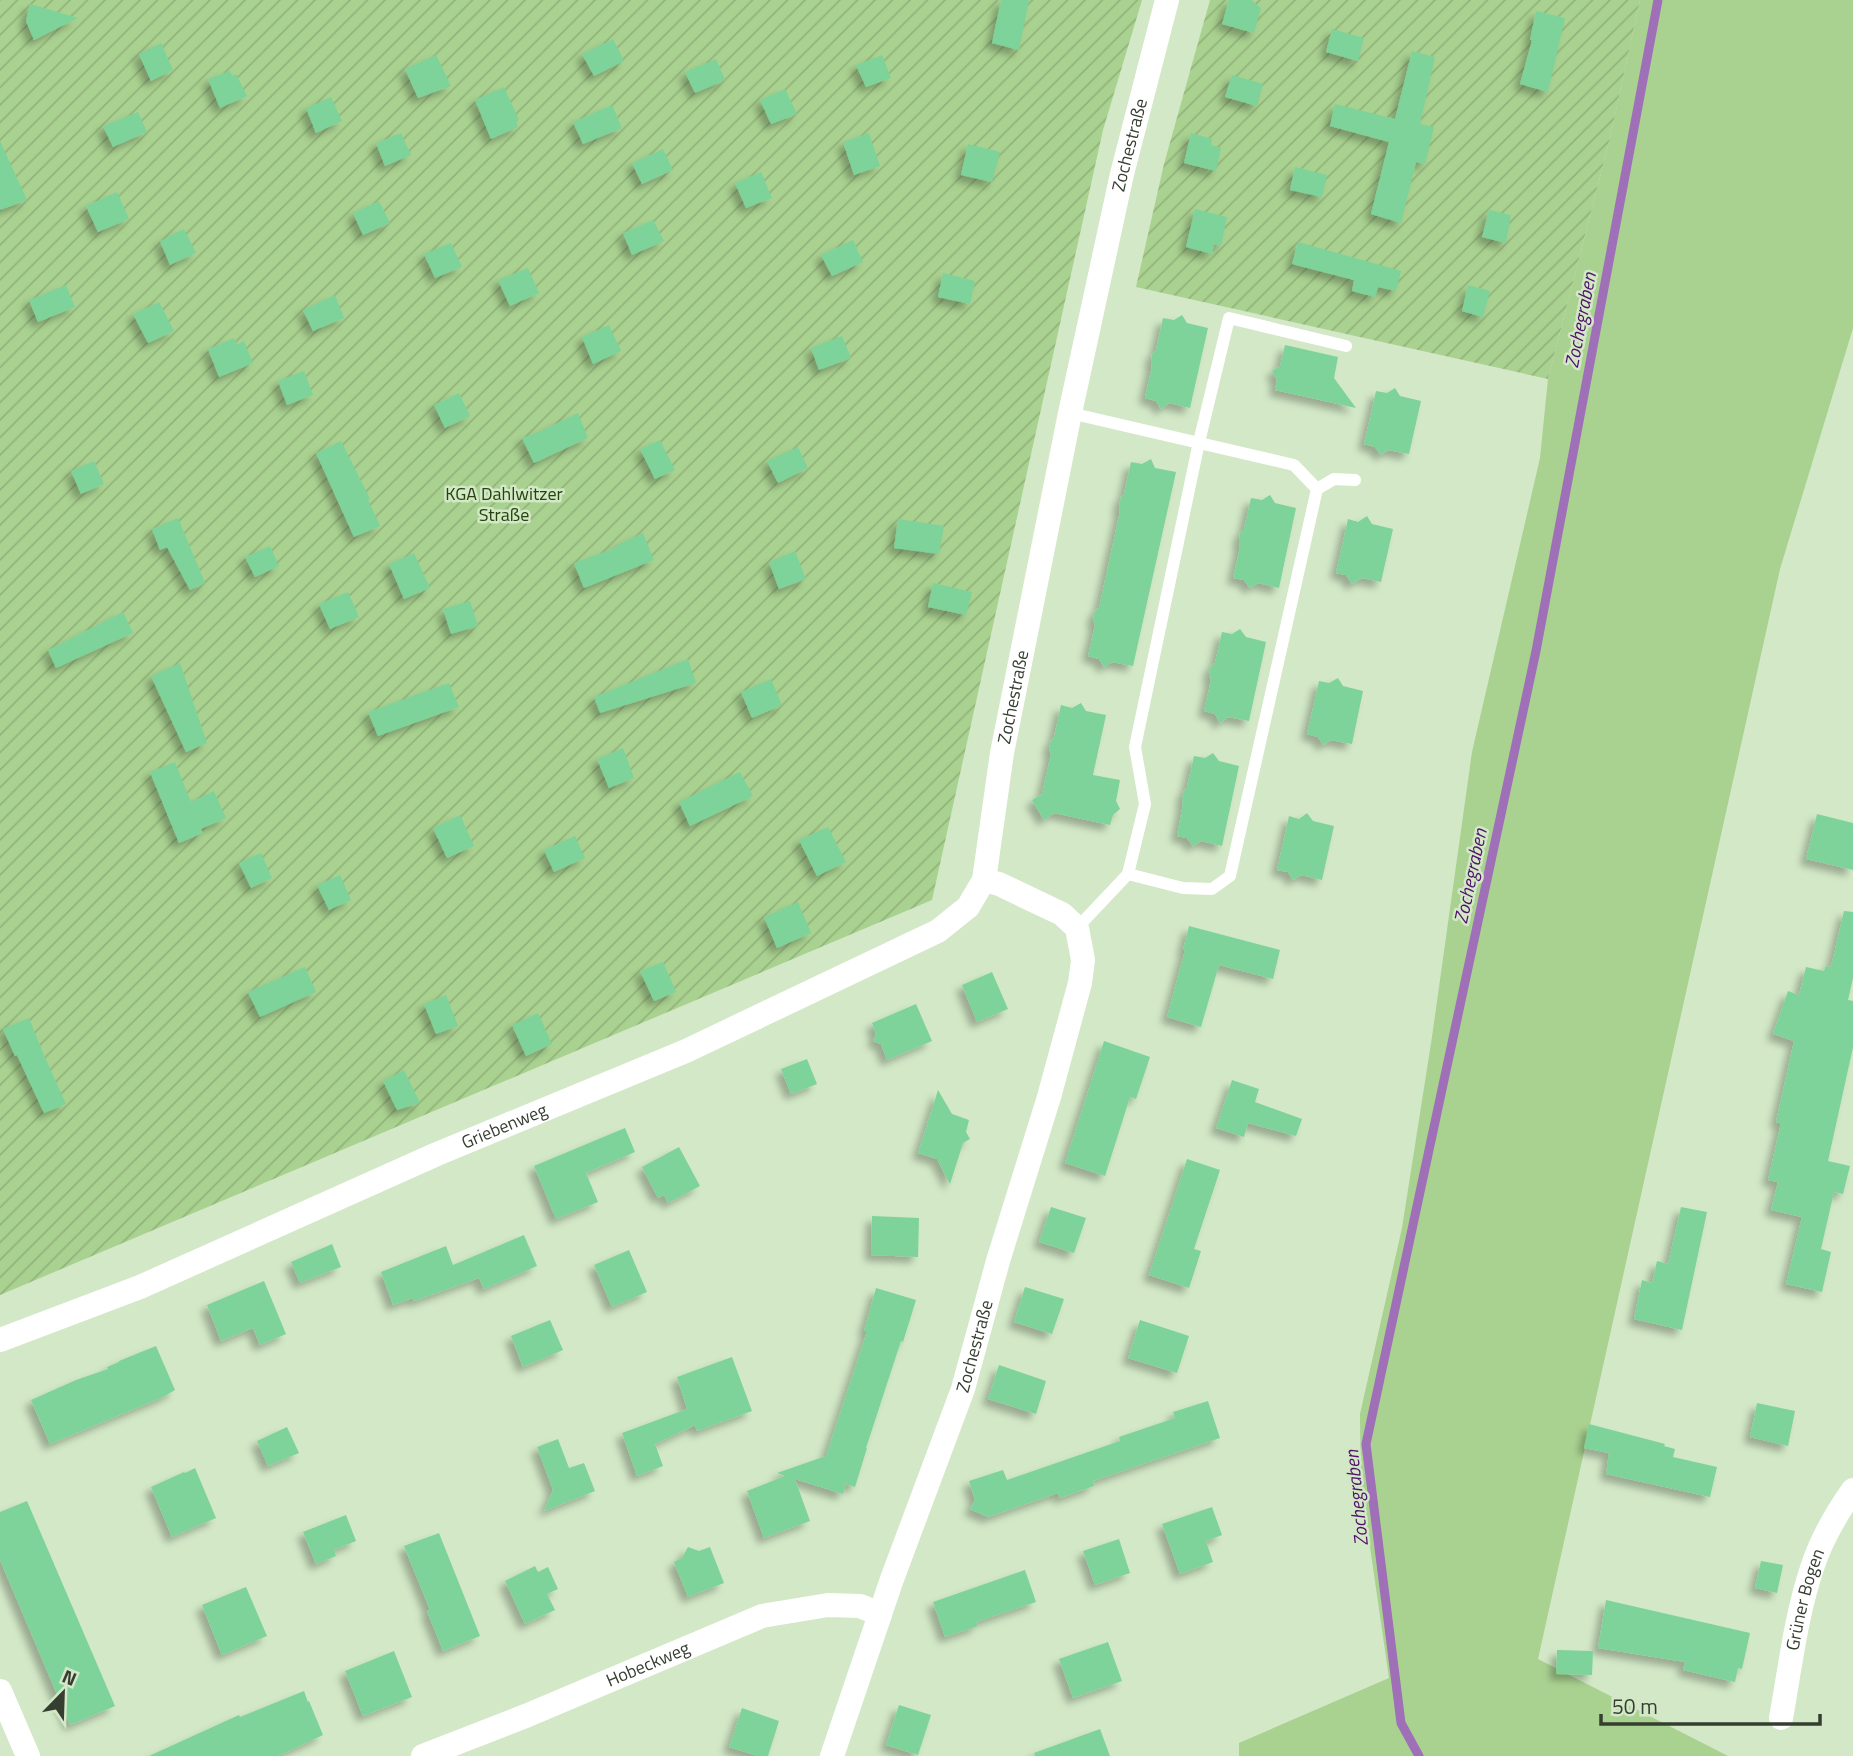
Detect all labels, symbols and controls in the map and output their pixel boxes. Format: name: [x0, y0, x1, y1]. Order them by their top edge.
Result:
street label: Zochestraße: [1105, 96, 1154, 194]
water label: Zochegraben: [1556, 269, 1603, 370]
park label: KGA Dahlwitzer Straße: [445, 480, 563, 528]
street label: Zochestraße: [990, 648, 1035, 746]
water label: Zochegraben: [1445, 825, 1494, 926]
street label: Griebenweg: [457, 1096, 551, 1155]
street label: Zochestraße: [949, 1297, 1000, 1396]
water label: Zochegraben: [1336, 1448, 1375, 1548]
street label: Grüner Bogen: [1779, 1544, 1831, 1653]
street label: Hobeckweg: [602, 1634, 694, 1693]
north arrow: [28, 1658, 98, 1728]
text: N: [58, 1661, 82, 1693]
scale bar: [1601, 1682, 1820, 1726]
text: 50 m: [1612, 1690, 1658, 1722]

